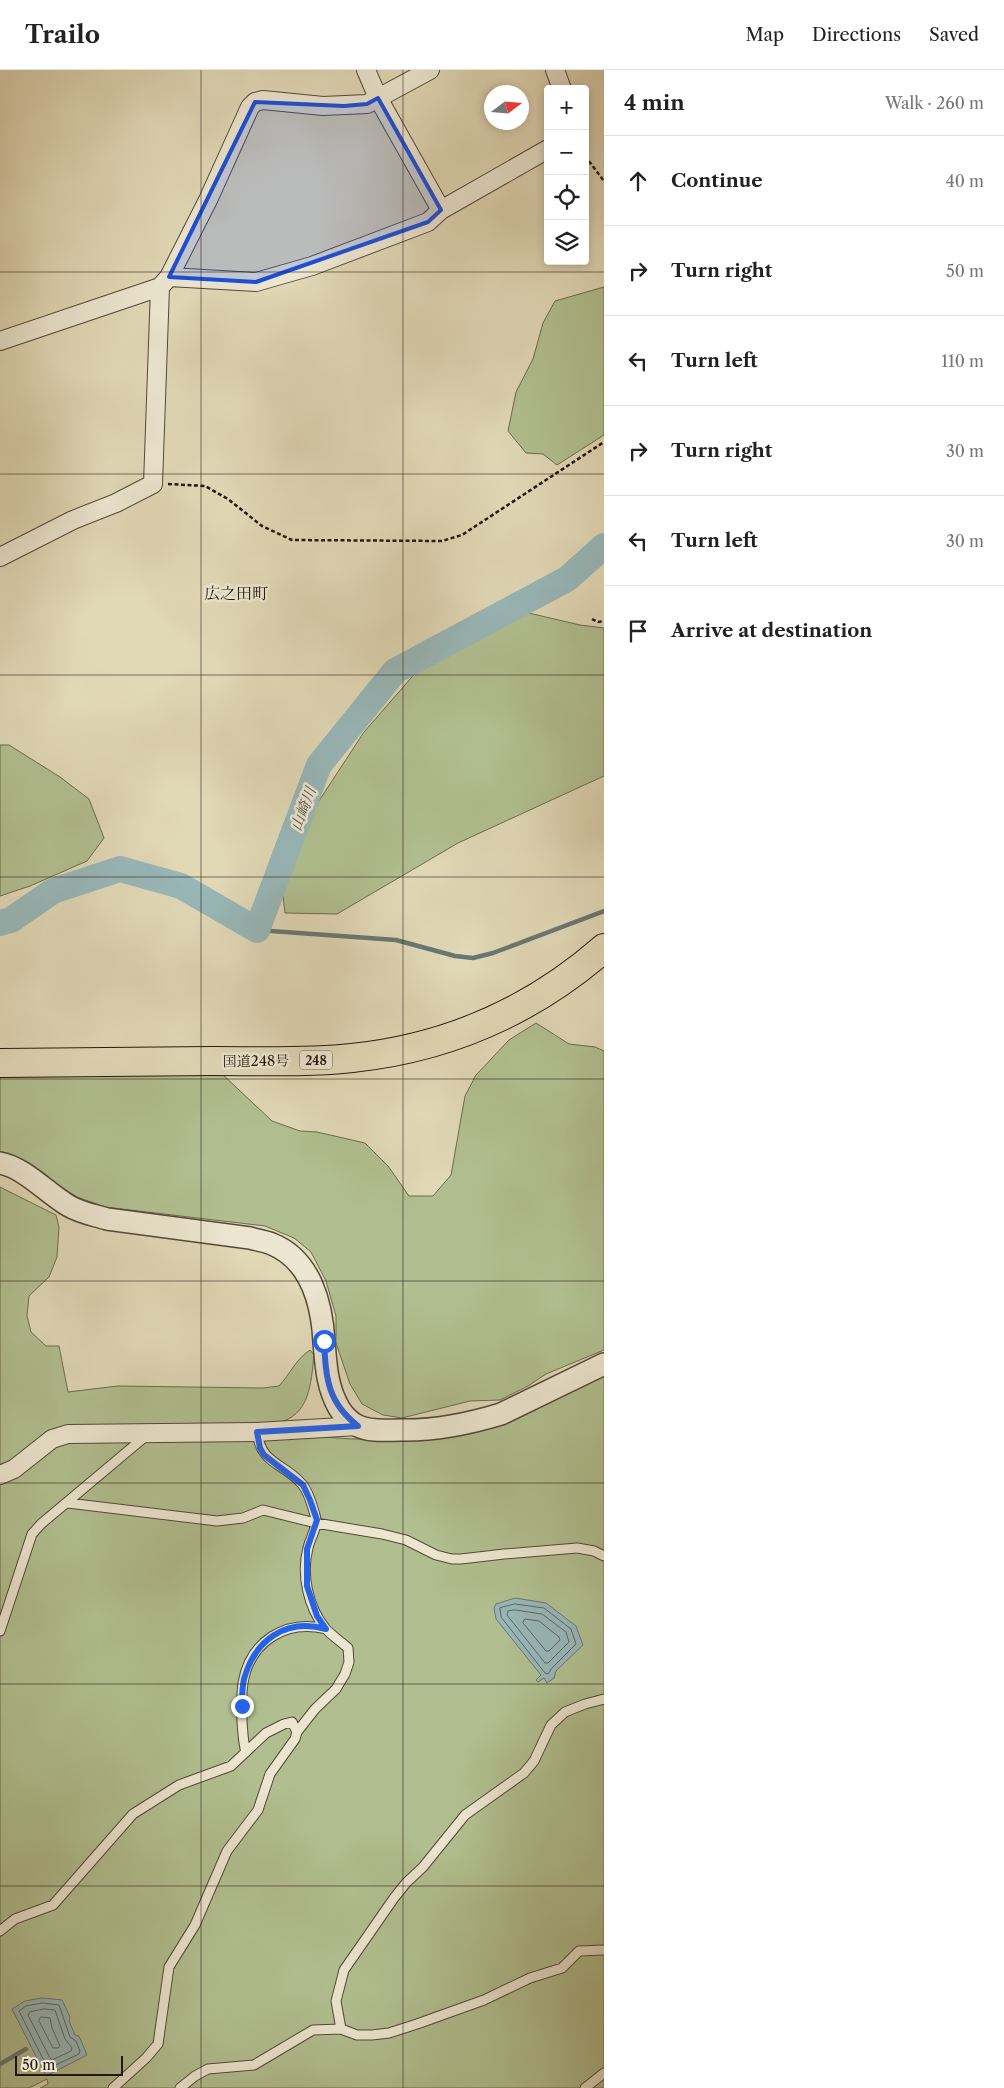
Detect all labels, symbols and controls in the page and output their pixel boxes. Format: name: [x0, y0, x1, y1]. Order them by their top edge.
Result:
text: Trailo: [25, 20, 100, 49]
text: Map: [745, 24, 784, 46]
text: Directions: [812, 24, 901, 46]
text: Saved: [929, 24, 979, 46]
north arrow: [484, 85, 529, 130]
map controls: [544, 85, 589, 265]
button: +: [544, 85, 589, 130]
text: 4 min: [624, 90, 685, 115]
text: Walk · 260 m: [885, 93, 984, 113]
button: −: [544, 130, 589, 175]
icon: ahead: [624, 167, 652, 195]
text: Continue: [671, 169, 763, 192]
text: 40 m: [945, 171, 984, 191]
button: locate: [544, 175, 589, 220]
button: layers: [544, 220, 589, 265]
icon: right: [624, 257, 652, 285]
text: Turn right: [671, 259, 772, 282]
text: 50 m: [946, 261, 984, 281]
icon: left: [624, 347, 652, 375]
text: Turn left: [671, 349, 758, 372]
text: 110 m: [941, 351, 984, 371]
icon: right: [624, 437, 652, 465]
text: Turn right: [671, 439, 772, 462]
text: 30 m: [946, 441, 984, 461]
icon: left: [624, 527, 652, 555]
text: Turn left: [671, 529, 758, 552]
text: 30 m: [946, 531, 984, 551]
district label: 広之田町: [204, 583, 268, 603]
icon: arrive: [624, 617, 652, 645]
text: Arrive at destination: [671, 619, 872, 642]
water label: 山崎川: [286, 783, 321, 833]
road number: 248: [300, 1050, 332, 1070]
street label: 国道248号: [223, 1051, 289, 1071]
route start: [313, 1330, 336, 1353]
route end: [231, 1695, 254, 1718]
scale bar: [15, 2053, 122, 2076]
text: 50 m: [22, 2056, 55, 2074]

